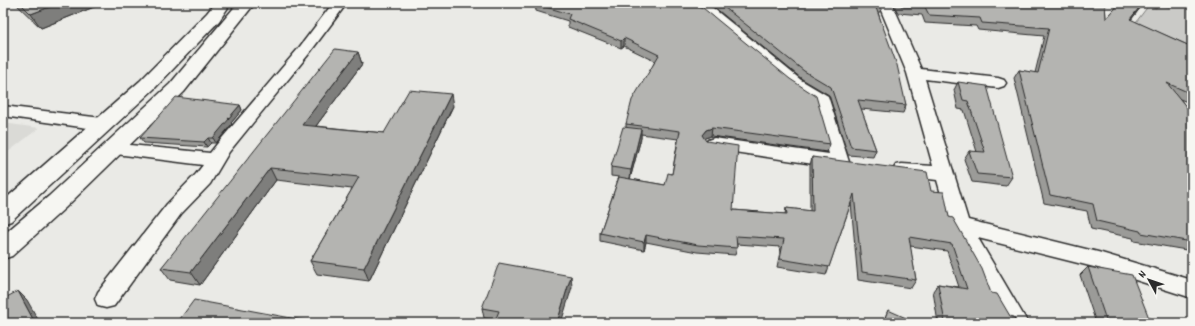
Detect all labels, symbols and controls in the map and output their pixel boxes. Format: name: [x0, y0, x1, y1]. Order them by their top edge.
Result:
north arrow: [1129, 260, 1169, 300]
text: N: [1135, 267, 1151, 282]

